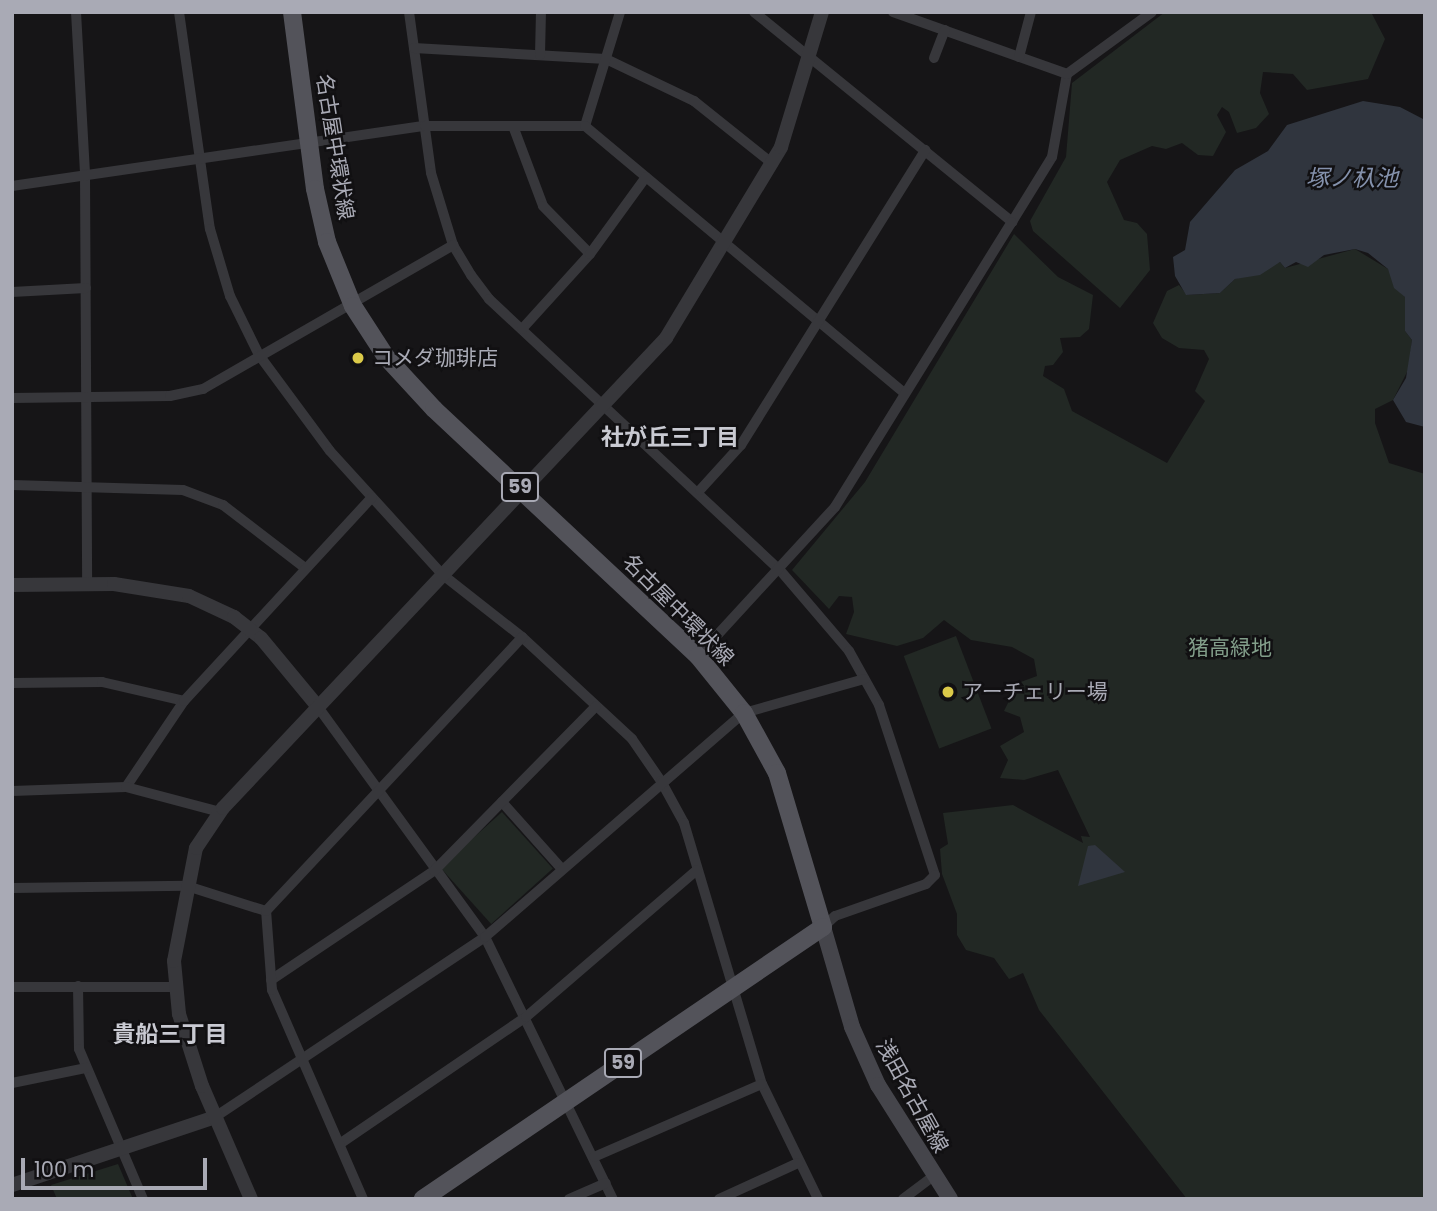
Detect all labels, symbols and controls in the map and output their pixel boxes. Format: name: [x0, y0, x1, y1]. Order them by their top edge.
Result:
street label: 名古屋中環状線: [311, 72, 359, 222]
water label: 塚ノ杁池: [1306, 164, 1398, 192]
place label: コメダ珈琲店: [372, 345, 498, 371]
marker: コメダ珈琲店: [350, 350, 366, 366]
district label: 社が丘三丁目: [601, 423, 739, 451]
road number: 59: [501, 472, 539, 502]
street label: 名古屋中環状線: [617, 549, 739, 671]
park label: 猪高緑地: [1188, 635, 1272, 661]
place label: アーチェリー場: [962, 679, 1108, 705]
marker: アーチェリー場: [940, 684, 956, 700]
district label: 貴船三丁目: [113, 1020, 227, 1048]
street label: 浅田名古屋線: [870, 1035, 954, 1157]
road number: 59: [604, 1048, 642, 1078]
scale bar: [24, 1144, 210, 1188]
text: 100 m: [34, 1155, 94, 1184]

